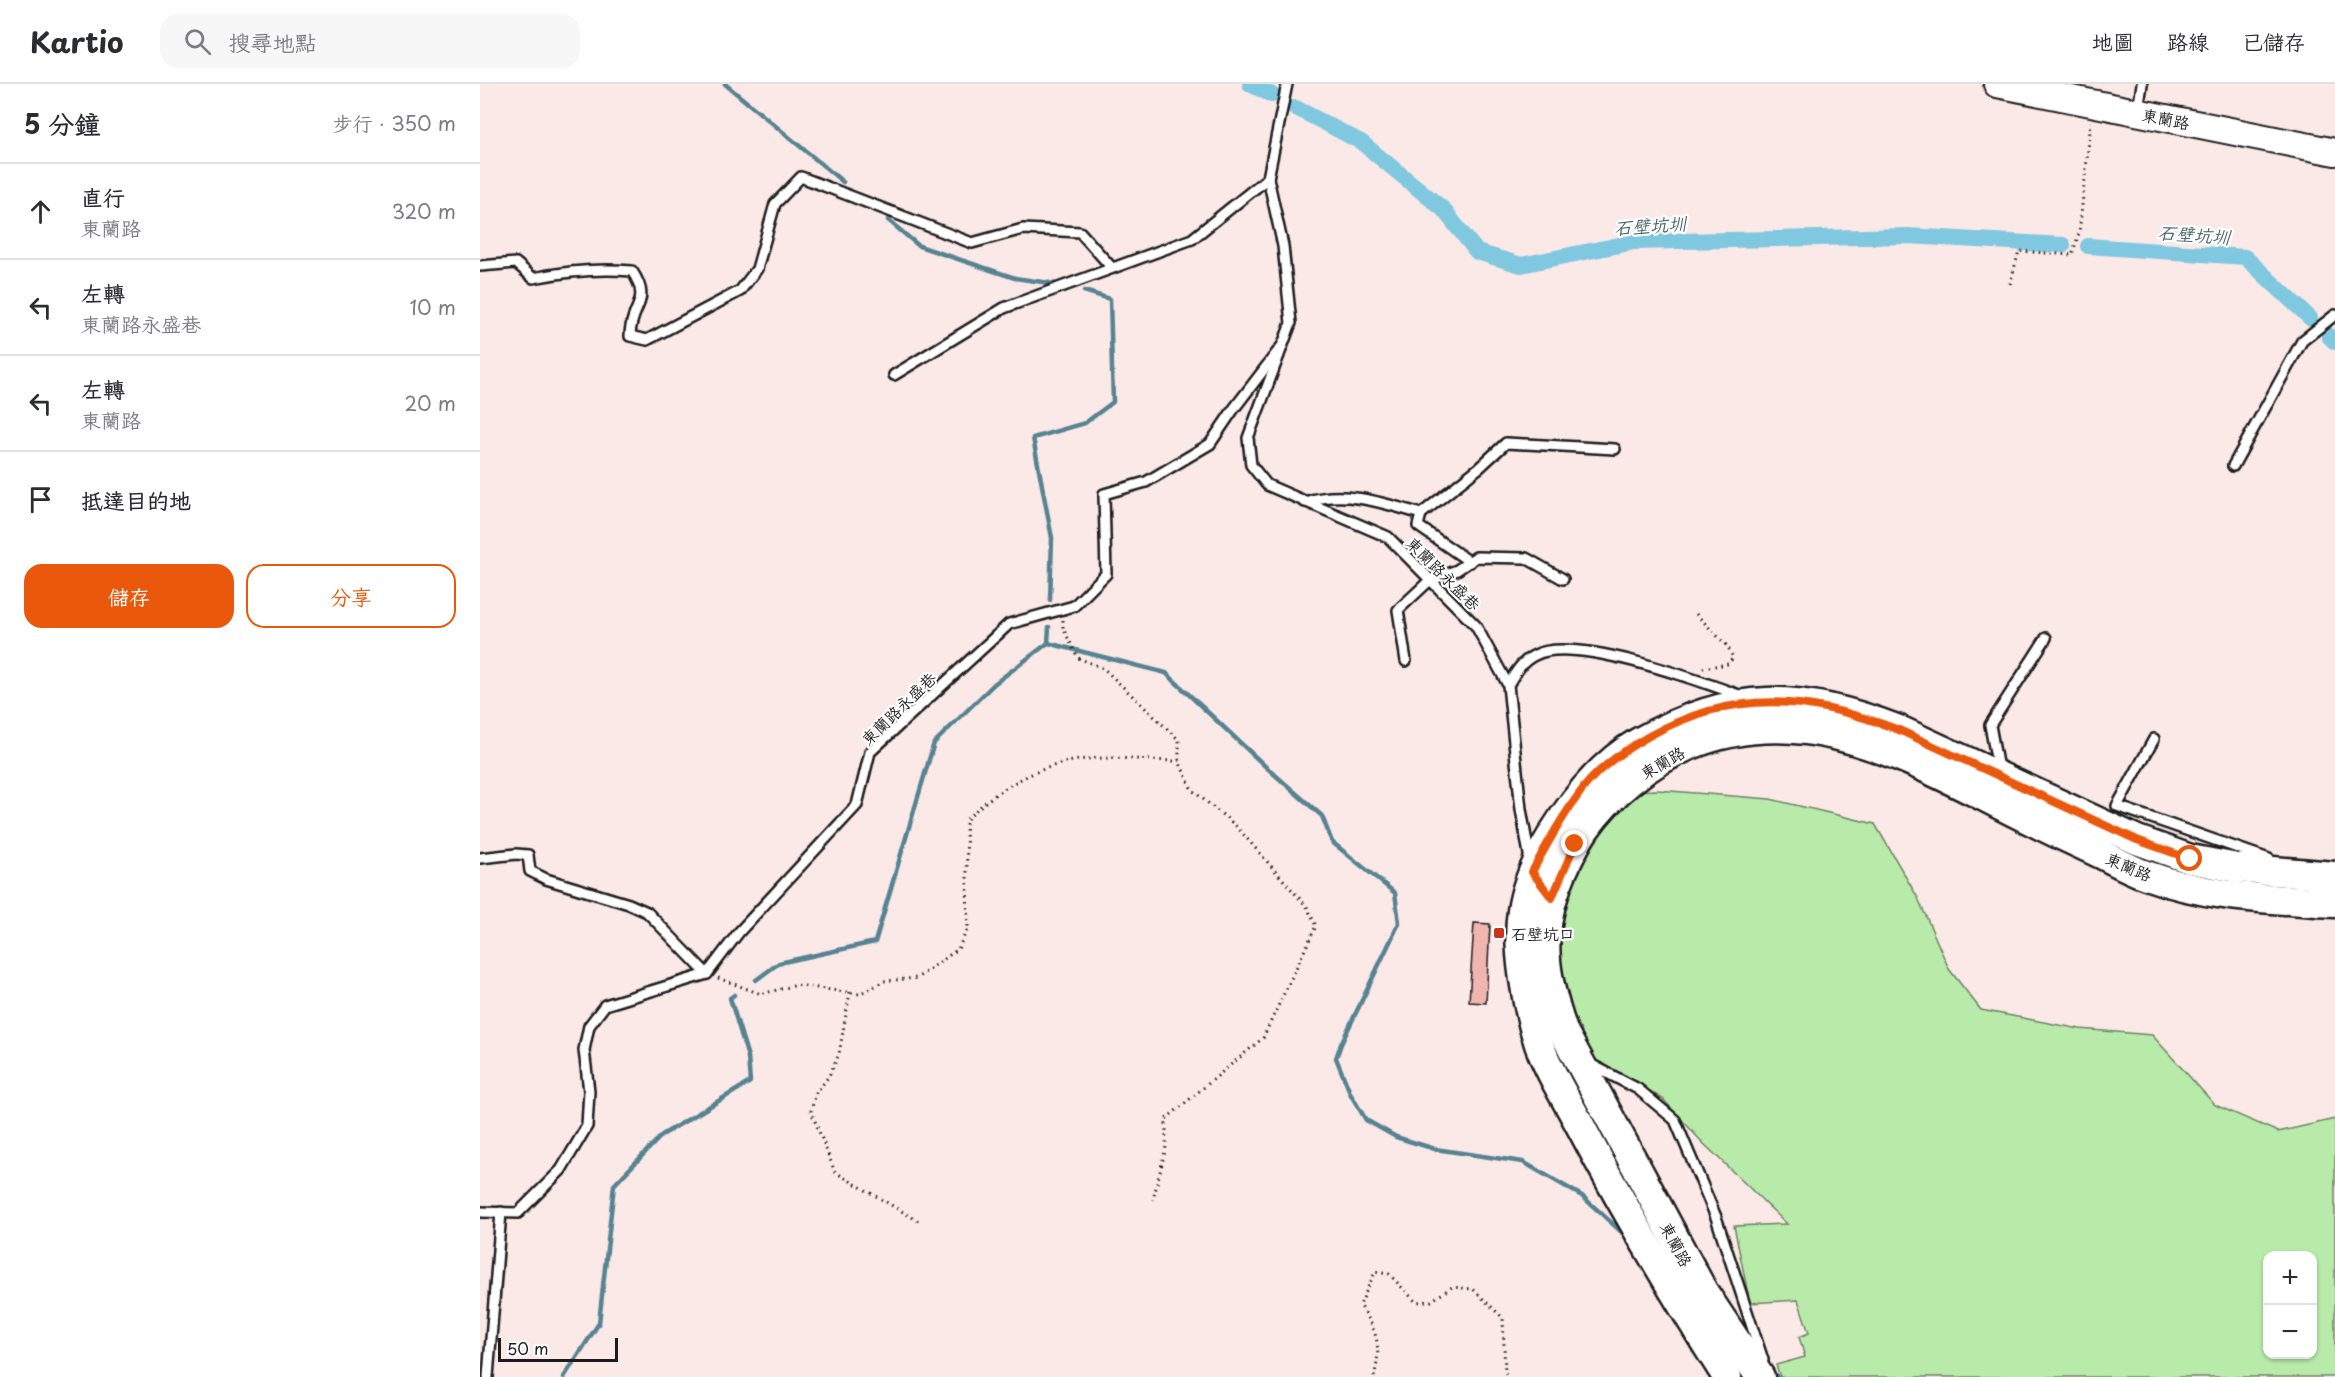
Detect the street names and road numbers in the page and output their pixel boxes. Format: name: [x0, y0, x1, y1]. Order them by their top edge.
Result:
street label: 東蘭路: [2140, 102, 2192, 134]
street label: 東蘭路永盛巷: [1402, 531, 1486, 615]
street label: 東蘭路永盛巷: [855, 666, 941, 750]
street label: 東蘭路: [1635, 740, 1689, 784]
street label: 東蘭路: [2102, 846, 2156, 886]
street label: 東蘭路: [1655, 1217, 1699, 1271]

